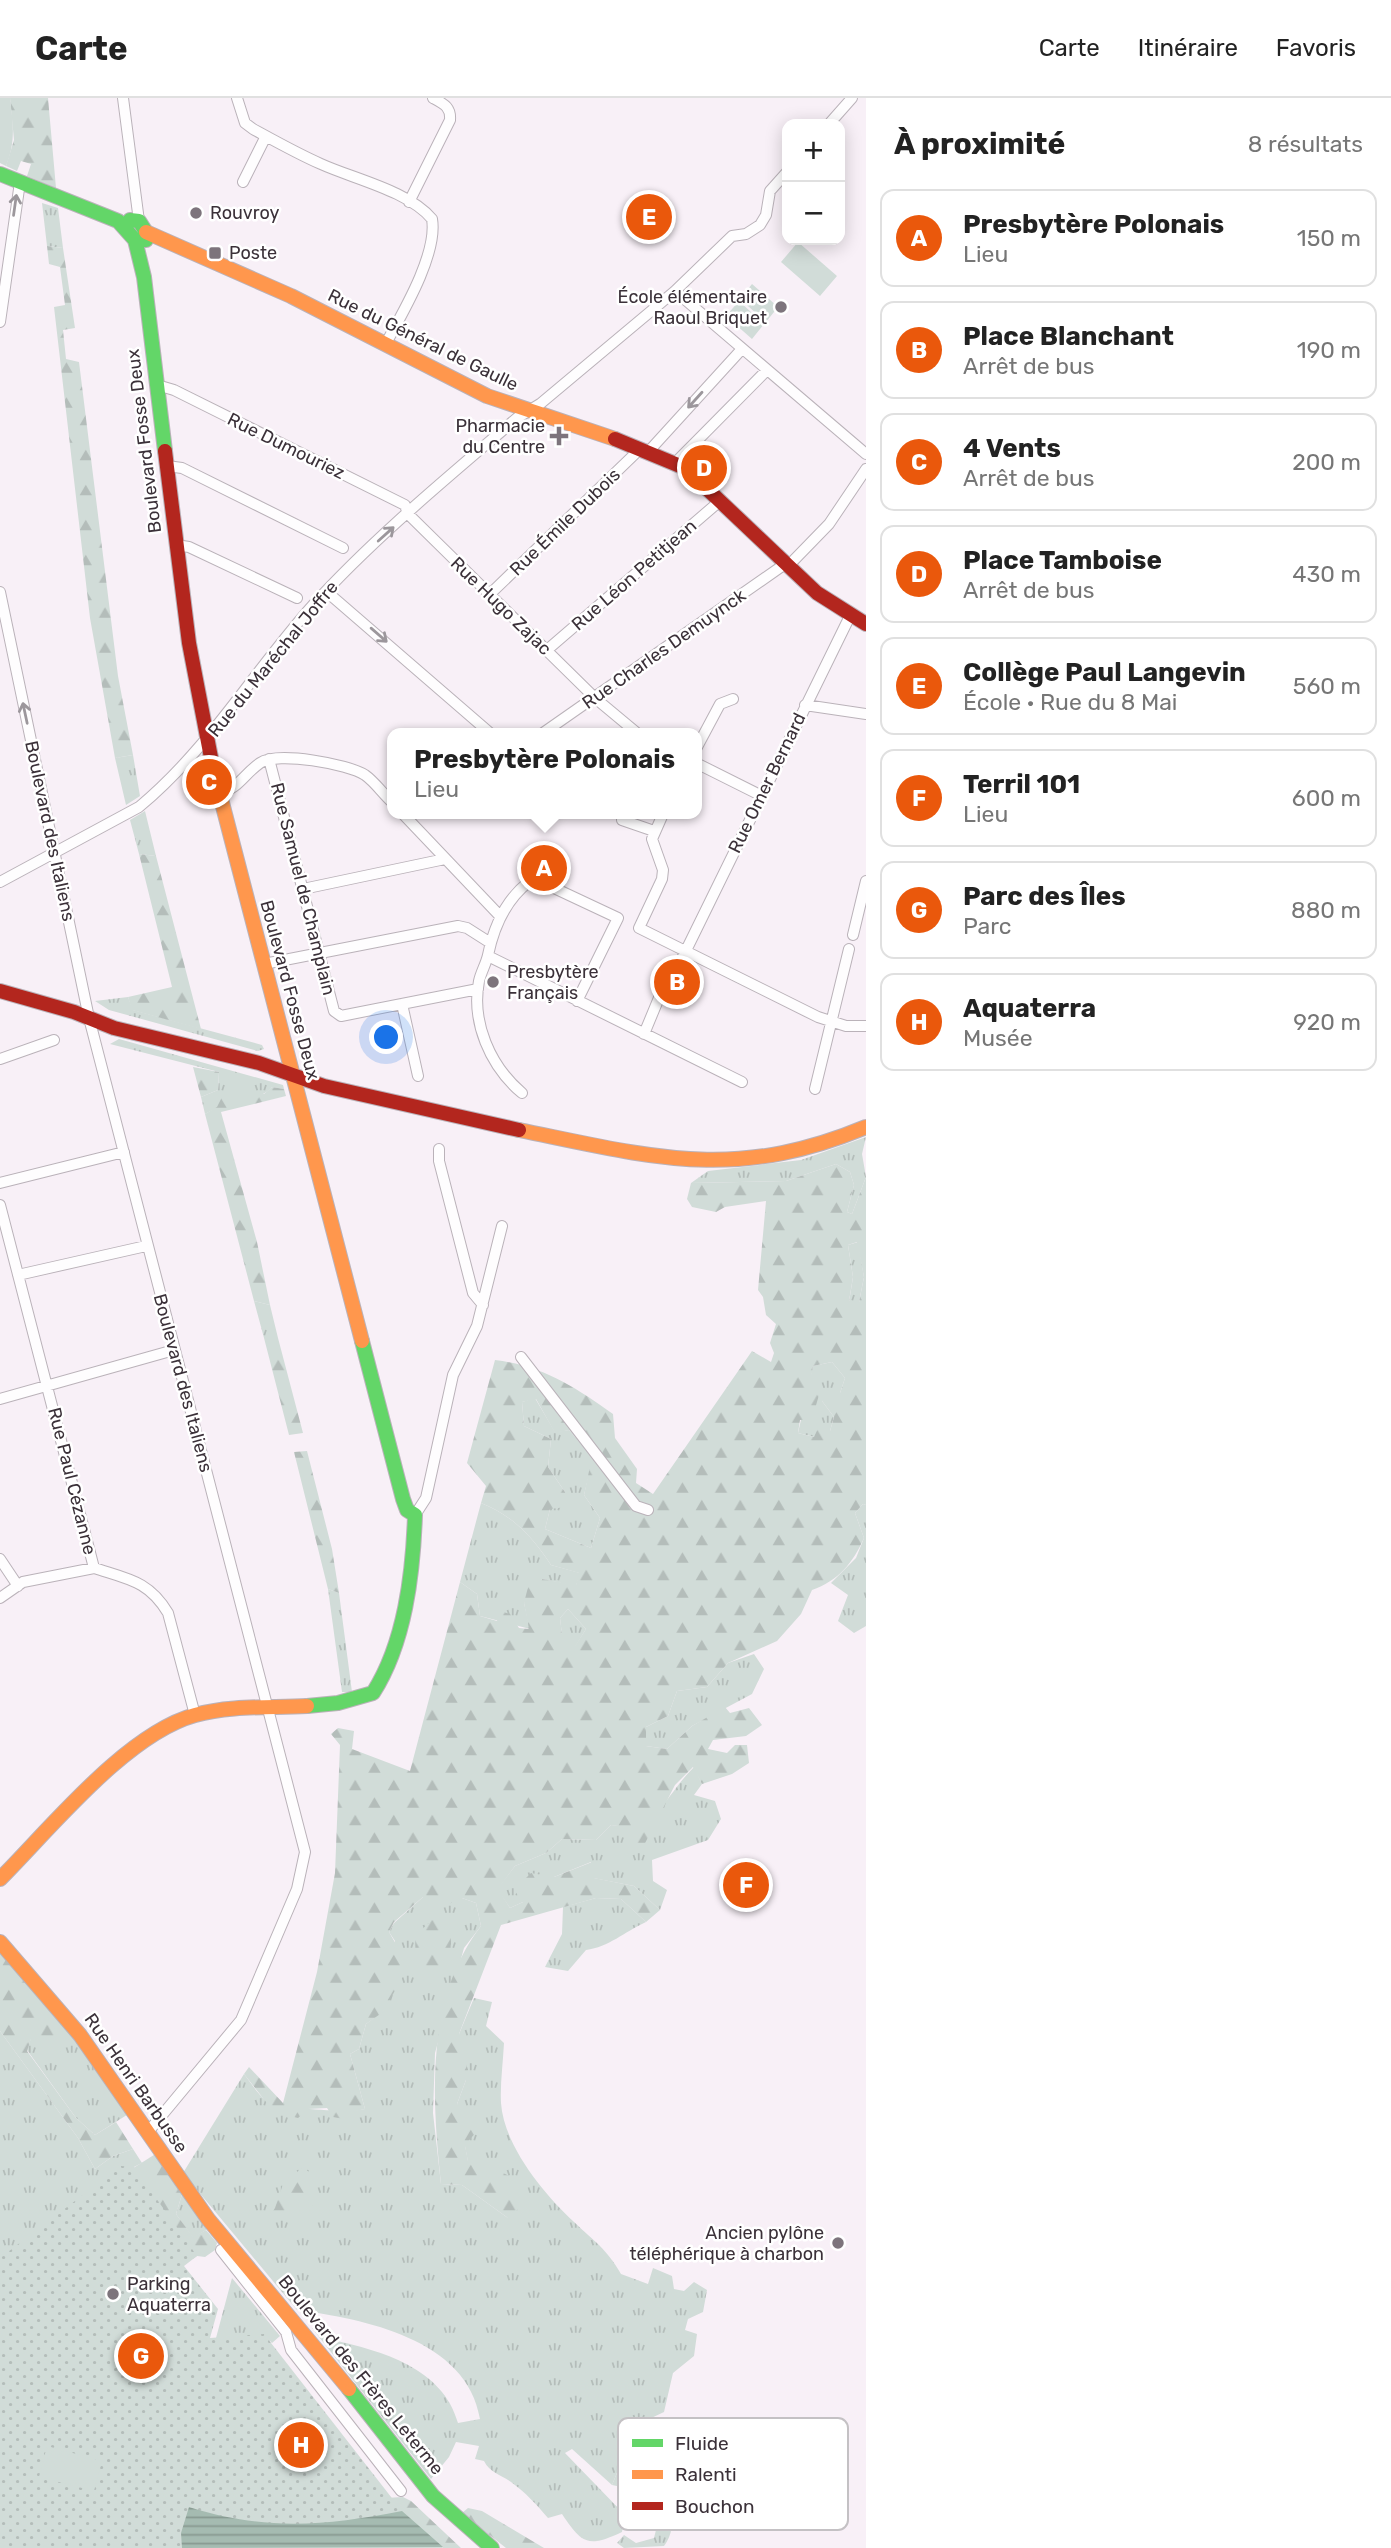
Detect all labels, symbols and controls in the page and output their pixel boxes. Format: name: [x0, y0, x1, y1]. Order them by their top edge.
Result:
text: Carte: [35, 29, 128, 68]
text: Carte: [1039, 34, 1100, 62]
text: Itinéraire: [1138, 34, 1238, 62]
text: Favoris: [1276, 34, 1356, 62]
map controls: [782, 119, 845, 245]
button: +: [782, 119, 845, 182]
text: À proximité: [894, 126, 1065, 162]
text: 8 résultats: [1248, 130, 1363, 158]
button: −: [782, 182, 845, 245]
pin: E: [626, 191, 672, 243]
one-way arrow: [9, 195, 22, 217]
place label: Rouvroy: [210, 202, 279, 224]
marker: Rouvroy: [188, 205, 204, 221]
text: Presbytère Polonais: [963, 209, 1224, 240]
text: A: [911, 224, 927, 252]
text: 150 m: [1297, 224, 1361, 252]
text: Lieu: [963, 240, 1008, 268]
place label: Poste: [229, 242, 277, 264]
marker: Poste: [207, 245, 223, 261]
street label: Rue du Général de Gaulle: [324, 284, 522, 396]
place label: École élémentaire Raoul Briquet: [618, 286, 767, 329]
marker: École élémentaire Raoul Briquet: [773, 299, 789, 315]
text: Place Blanchant: [963, 321, 1174, 352]
text: B: [911, 336, 927, 364]
text: 190 m: [1297, 336, 1361, 364]
street label: Boulevard Fosse Deux: [122, 347, 166, 534]
text: Arrêt de bus: [963, 352, 1095, 380]
one-way arrow: [687, 391, 703, 409]
street label: Rue Dumouriez: [224, 408, 348, 484]
place label: Pharmacie du Centre: [455, 415, 545, 458]
marker: Pharmacie du Centre: [551, 428, 567, 444]
text: 4 Vents: [963, 433, 1061, 464]
pin: D: [681, 442, 727, 494]
text: C: [911, 448, 927, 476]
text: 200 m: [1292, 448, 1361, 476]
street label: Rue Émile Dubois: [505, 464, 625, 580]
text: Arrêt de bus: [963, 464, 1095, 492]
street label: Rue Léon Petitjean: [567, 515, 701, 635]
one-way arrow: [376, 527, 394, 543]
text: Place Tamboise: [963, 545, 1162, 576]
street label: Rue Hugo Zajac: [446, 552, 556, 660]
text: D: [911, 560, 927, 588]
text: 430 m: [1292, 560, 1361, 588]
text: Arrêt de bus: [963, 576, 1095, 604]
street label: Rue du Maréchal Joffre: [203, 577, 343, 741]
street label: Rue Charles Demuynck: [578, 584, 750, 714]
one-way arrow: [370, 627, 387, 644]
text: Collège Paul Langevin: [963, 657, 1246, 688]
text: E: [912, 672, 926, 700]
text: 560 m: [1293, 672, 1361, 700]
text: École · Rue du 8 Mai: [963, 688, 1177, 716]
one-way arrow: [18, 702, 32, 725]
street label: Rue Omer Bernard: [723, 709, 811, 857]
popup: [387, 728, 702, 819]
street label: Boulevard des Italiens: [20, 739, 80, 923]
text: Presbytère Polonais: [414, 744, 675, 775]
pin: C: [186, 756, 232, 808]
text: Terril 101: [963, 769, 1080, 800]
text: Lieu: [414, 775, 459, 803]
street label: Rue Samuel de Champlain: [266, 780, 340, 998]
text: F: [912, 784, 926, 812]
text: 600 m: [1292, 784, 1361, 812]
text: Lieu: [963, 800, 1008, 828]
pin: A: [521, 842, 567, 894]
text: Parc des Îles: [963, 881, 1126, 912]
text: G: [911, 896, 927, 924]
text: 880 m: [1291, 896, 1361, 924]
street label: Boulevard Fosse Deux: [255, 898, 325, 1083]
text: Parc: [963, 912, 1011, 940]
pin: B: [654, 956, 700, 1008]
place label: Presbytère Français: [507, 961, 599, 1004]
marker: Presbytère Français: [485, 974, 501, 990]
text: Aquaterra: [963, 993, 1096, 1024]
text: H: [910, 1008, 928, 1036]
text: 920 m: [1293, 1008, 1361, 1036]
your location: [369, 1020, 403, 1054]
text: Musée: [963, 1024, 1033, 1052]
street label: Boulevard des Italiens: [149, 1291, 217, 1475]
street label: Rue Paul Cézanne: [43, 1405, 101, 1557]
pin: F: [723, 1859, 769, 1911]
street label: Rue Henri Barbusse: [80, 2009, 192, 2157]
place label: Ancien pylône téléphérique à charbon: [629, 2222, 824, 2265]
marker: Ancien pylône téléphérique à charbon: [830, 2235, 846, 2251]
street label: Boulevard des Frères Leterme: [274, 2271, 448, 2479]
place label: Parking Aquaterra: [127, 2273, 211, 2316]
marker: Parking Aquaterra: [105, 2286, 121, 2302]
pin: G: [118, 2330, 164, 2382]
legend: [618, 2418, 848, 2530]
pin: H: [278, 2419, 324, 2471]
text: Fluide: [675, 2432, 729, 2455]
text: Ralenti: [675, 2463, 737, 2486]
text: Bouchon: [675, 2495, 755, 2518]

